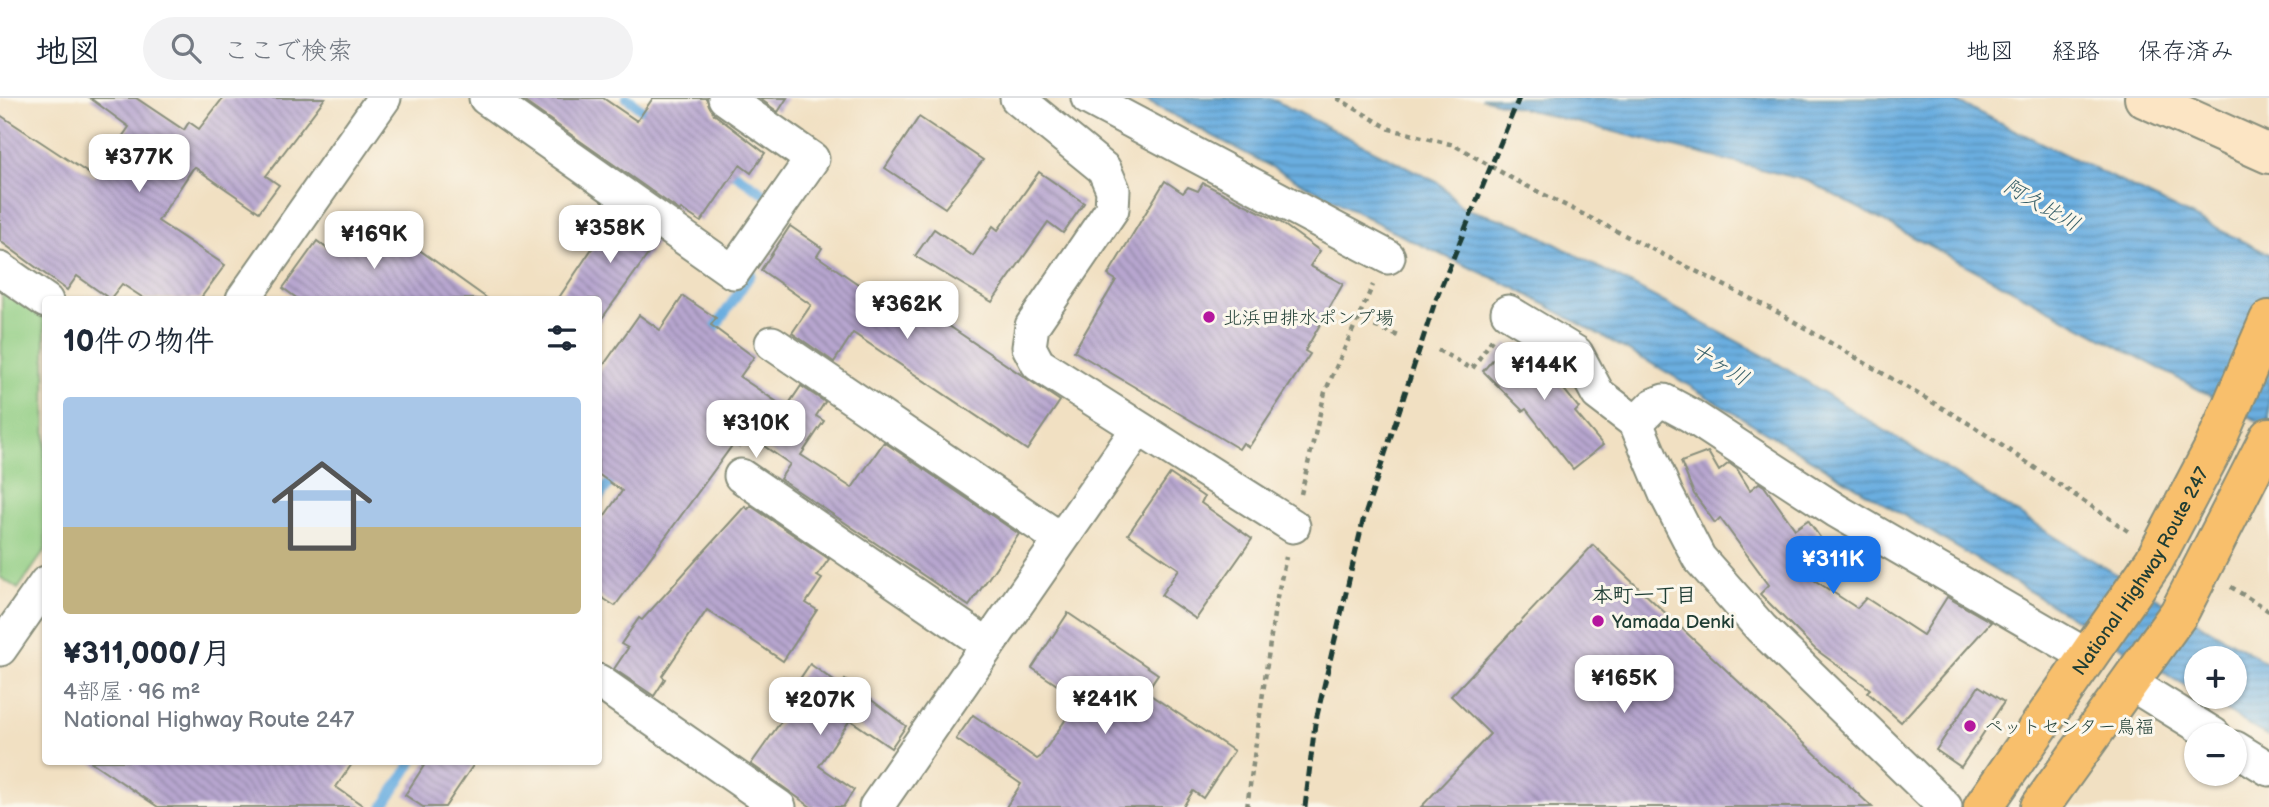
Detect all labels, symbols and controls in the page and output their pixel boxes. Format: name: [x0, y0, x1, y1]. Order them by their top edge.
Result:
search box: [143, 17, 633, 80]
icon: search: [167, 29, 205, 67]
text: 地図: [35, 32, 101, 72]
text: ここで検索: [223, 36, 353, 67]
text: 地図: [1966, 37, 2014, 66]
text: 経路: [2052, 37, 2100, 66]
text: 保存済み: [2138, 37, 2234, 66]
pin: ¥377K: [90, 134, 188, 194]
text: ¥377K: [105, 143, 173, 171]
water label: 阿久比川: [1999, 174, 2084, 237]
pin: ¥358K: [561, 206, 659, 265]
pin: ¥169K: [325, 212, 423, 271]
text: ¥358K: [575, 214, 645, 242]
text: ¥169K: [341, 220, 407, 248]
pin: ¥362K: [858, 282, 956, 341]
text: ¥362K: [872, 290, 942, 318]
place label: 北浜田排水ポンプ場: [1223, 307, 1394, 330]
marker: 北浜田排水ポンプ場: [1201, 309, 1217, 325]
icon: filters: [543, 319, 581, 357]
text: 10件の物件: [63, 324, 214, 360]
water label: 十ヶ川: [1686, 337, 1753, 391]
pin: ¥144K: [1495, 342, 1593, 402]
text: ¥144K: [1511, 351, 1577, 379]
pin: ¥310K: [707, 400, 805, 460]
text: ¥310K: [722, 409, 790, 437]
icon: home: [259, 443, 385, 569]
street label: National Highway Route 247: [2068, 463, 2215, 680]
pin: ¥311K: [1784, 536, 1882, 596]
text: ¥311K: [1802, 545, 1864, 573]
district label: 本町一丁目: [1592, 583, 1697, 608]
place label: Yamada Denki: [1611, 611, 1735, 634]
marker: Yamada Denki: [1590, 613, 1606, 629]
text: ¥311,000/月: [63, 636, 231, 672]
map controls: [2184, 646, 2247, 786]
button: +: [2184, 646, 2247, 709]
pin: ¥165K: [1575, 656, 1673, 715]
text: ¥165K: [1591, 664, 1657, 692]
pin: ¥241K: [1056, 676, 1154, 736]
text: 4部屋 · 96 m²: [63, 678, 201, 706]
pin: ¥207K: [771, 678, 869, 737]
text: ¥241K: [1072, 685, 1138, 713]
text: ¥207K: [785, 686, 855, 714]
text: National Highway Route 247: [63, 706, 354, 734]
place label: ペットセンター鳥福: [1984, 716, 2154, 739]
marker: ペットセンター鳥福: [1962, 718, 1978, 734]
button: −: [2184, 723, 2247, 786]

